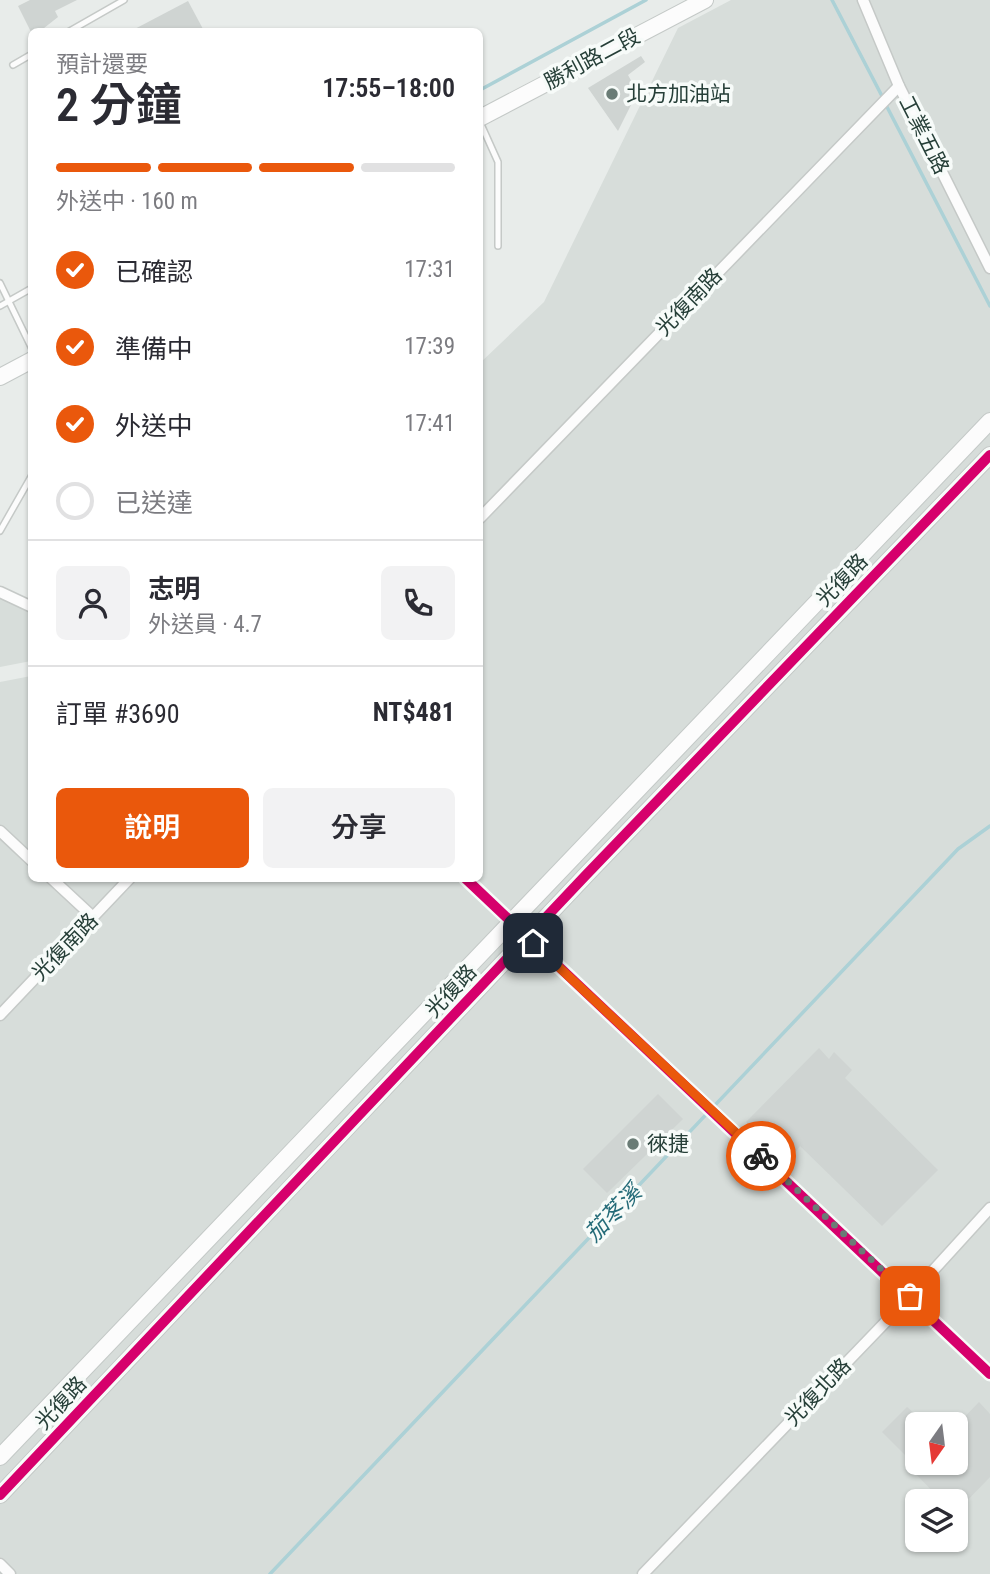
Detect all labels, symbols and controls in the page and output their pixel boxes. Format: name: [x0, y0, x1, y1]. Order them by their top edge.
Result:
street label: 勝利路二段: [540, 24, 644, 94]
text: 預計還要: [56, 51, 148, 78]
text: 17:55–18:00: [322, 73, 455, 103]
text: 2 分鐘: [56, 78, 182, 132]
place label: 北方加油站: [626, 82, 731, 106]
marker: 北方加油站: [604, 86, 620, 102]
street label: 工業五路: [894, 92, 954, 178]
text: 外送中 · 160 m: [56, 188, 198, 215]
icon: check: [56, 251, 94, 289]
text: 17:31: [404, 256, 455, 283]
text: 已確認: [115, 257, 193, 287]
street label: 光復南路: [651, 263, 727, 341]
icon: check: [56, 328, 94, 366]
text: 17:39: [404, 333, 455, 360]
text: 準備中: [115, 334, 193, 364]
icon: check: [56, 405, 94, 443]
text: 17:41: [404, 410, 455, 437]
text: 外送中: [115, 411, 193, 441]
text: 已送達: [115, 488, 193, 518]
street label: 光復路: [811, 549, 873, 611]
button: person: [56, 566, 130, 640]
button: phone: [381, 566, 455, 640]
text: 志明: [148, 574, 200, 604]
text: 外送員 · 4.7: [148, 611, 262, 638]
text: NT$481: [373, 697, 455, 727]
text: 訂單 #3690: [56, 699, 180, 729]
button: 說明: [56, 788, 249, 868]
button: 分享: [263, 788, 455, 868]
street label: 光復南路: [27, 908, 103, 986]
pin: [503, 913, 563, 973]
icon: home: [514, 924, 552, 962]
street label: 光復路: [421, 960, 481, 1022]
courier: [726, 1121, 796, 1191]
place label: 徠捷: [647, 1132, 689, 1156]
marker: 徠捷: [625, 1136, 641, 1152]
icon: bike: [742, 1137, 780, 1175]
water label: 茄苳溪: [580, 1177, 649, 1248]
pin: [880, 1266, 940, 1326]
icon: bag: [891, 1277, 929, 1315]
street label: 光復北路: [780, 1353, 856, 1431]
street label: 光復路: [31, 1372, 91, 1434]
north arrow: [905, 1412, 968, 1475]
map controls: [905, 1412, 968, 1552]
button: layers: [905, 1489, 968, 1552]

